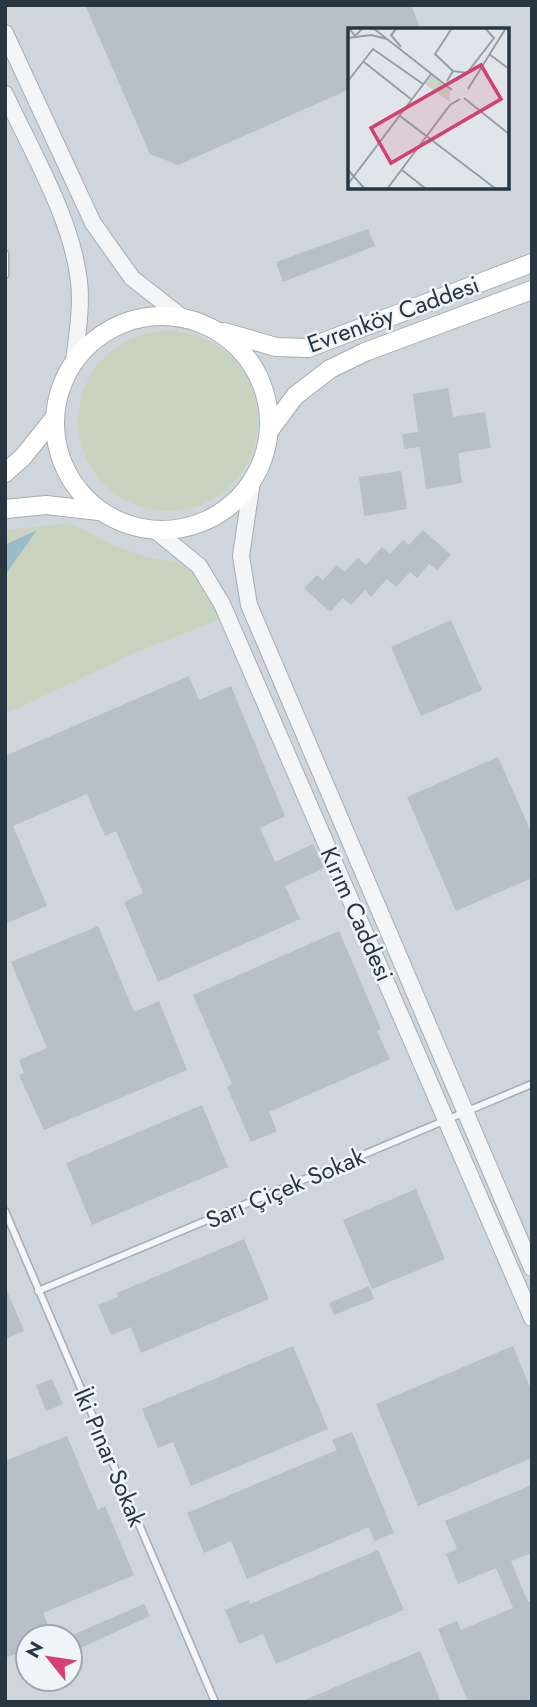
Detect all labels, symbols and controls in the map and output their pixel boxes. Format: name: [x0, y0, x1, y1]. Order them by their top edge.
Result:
inset map: [348, 28, 509, 189]
street label: Evrenköy Caddesi: [302, 267, 484, 361]
street label: Kırım Caddesi: [312, 841, 402, 987]
street label: Sarı Çiçek Sokak: [200, 1139, 370, 1237]
street label: İki Pınar Sokak: [65, 1382, 155, 1532]
north arrow: [14, 1623, 84, 1693]
text: N: [19, 1636, 50, 1663]

